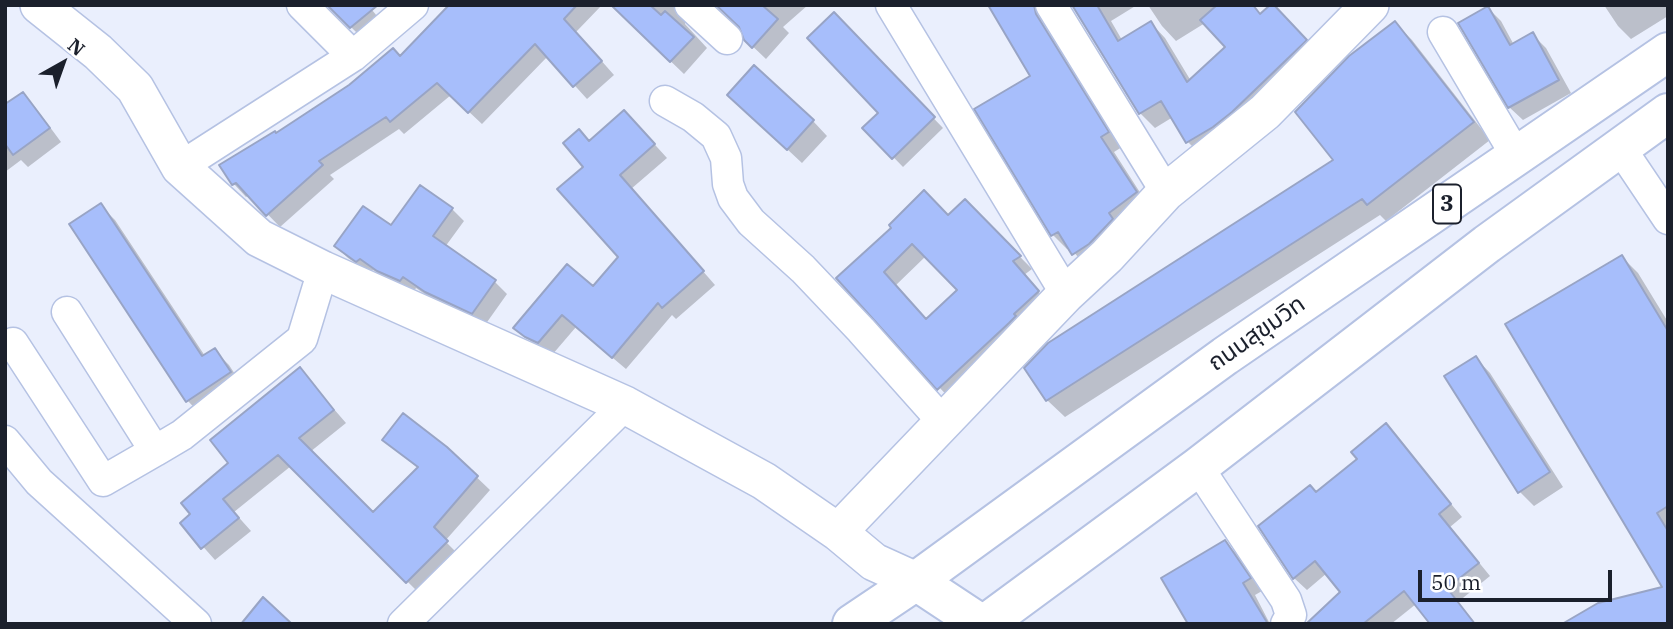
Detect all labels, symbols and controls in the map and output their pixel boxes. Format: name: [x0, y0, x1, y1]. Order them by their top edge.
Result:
north arrow: [28, 28, 98, 98]
text: N: [63, 33, 90, 61]
road number: 3: [1433, 184, 1461, 224]
street label: ถนนสุขุมวิท: [1203, 290, 1311, 378]
scale bar: [1421, 556, 1615, 600]
text: 50 m: [1431, 568, 1481, 596]

